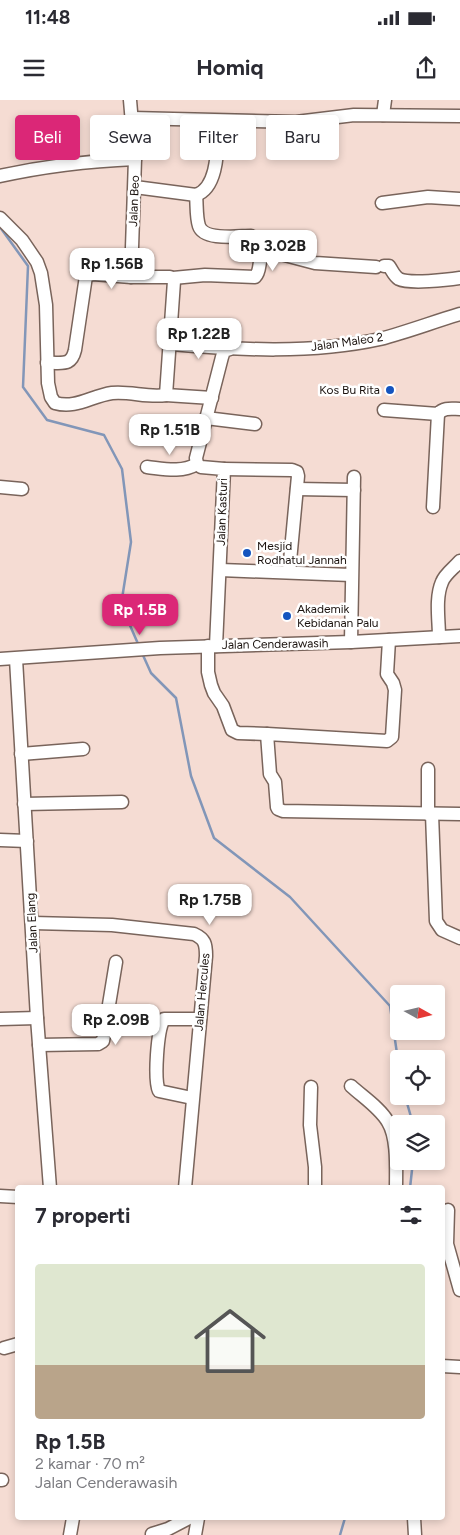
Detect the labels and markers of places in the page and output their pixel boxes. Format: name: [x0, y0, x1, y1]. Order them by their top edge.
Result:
pin: Rp 3.02B: [221, 230, 325, 272]
pin: Rp 1.56B: [60, 248, 164, 290]
pin: Rp 1.22B: [147, 318, 251, 360]
place label: Kos Bu Rita: [319, 383, 380, 397]
marker: Kos Bu Rita: [384, 384, 396, 396]
pin: Rp 1.51B: [118, 414, 222, 456]
place label: Mesjid Rodhatul Jannah: [257, 539, 347, 567]
marker: Mesjid Rodhatul Jannah: [241, 547, 253, 559]
pin: Rp 1.5B: [94, 594, 186, 636]
place label: Akademik Kebidanan Palu: [297, 602, 379, 630]
marker: Akademik Kebidanan Palu: [281, 610, 293, 622]
pin: Rp 1.75B: [158, 884, 262, 926]
pin: Rp 2.09B: [64, 1004, 168, 1046]

